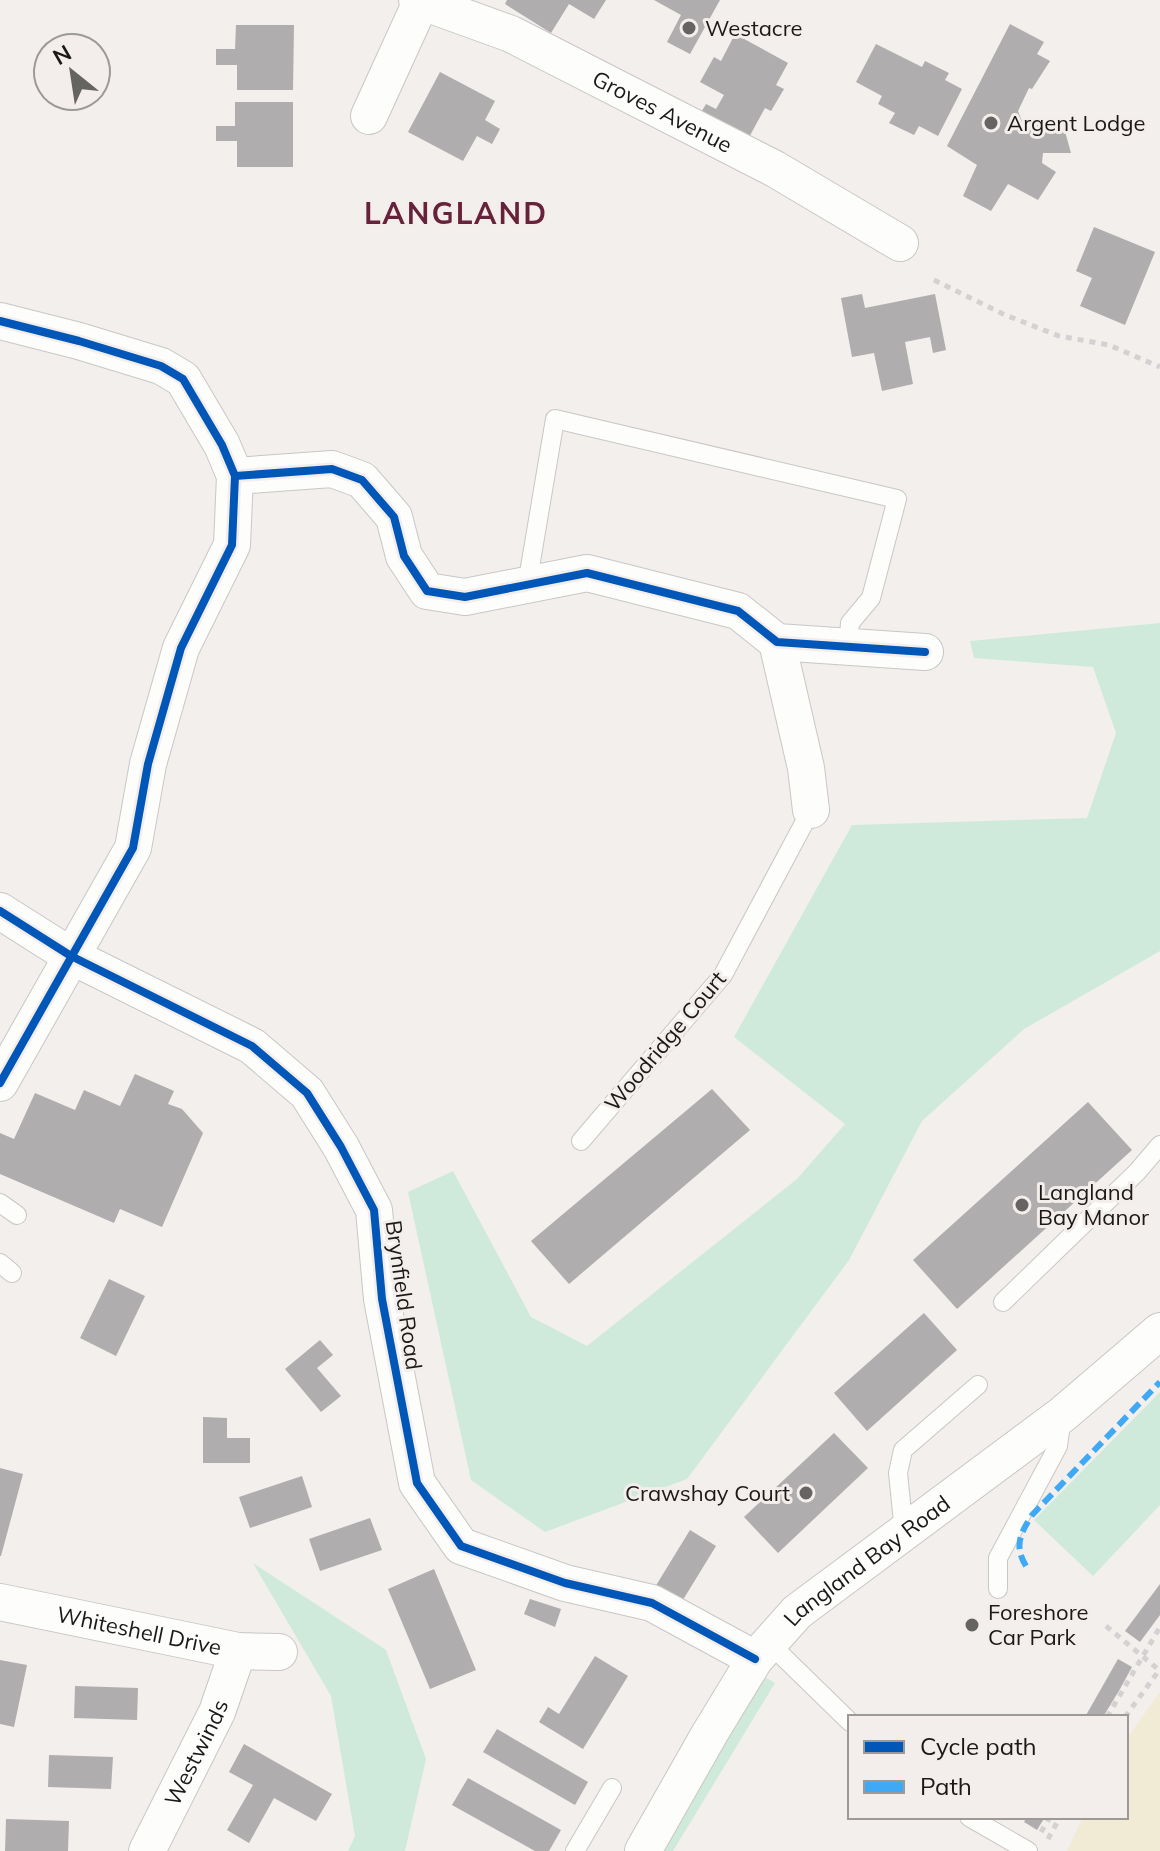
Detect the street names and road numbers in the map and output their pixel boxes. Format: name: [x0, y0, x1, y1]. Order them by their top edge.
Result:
street label: Groves Avenue: [588, 64, 737, 159]
street label: Woodridge Court: [598, 965, 732, 1117]
street label: Brynfield Road: [380, 1218, 428, 1372]
street label: Langland Bay Road: [777, 1489, 956, 1632]
street label: Whiteshell Drive: [54, 1600, 224, 1661]
street label: Westwinds: [158, 1696, 234, 1810]

